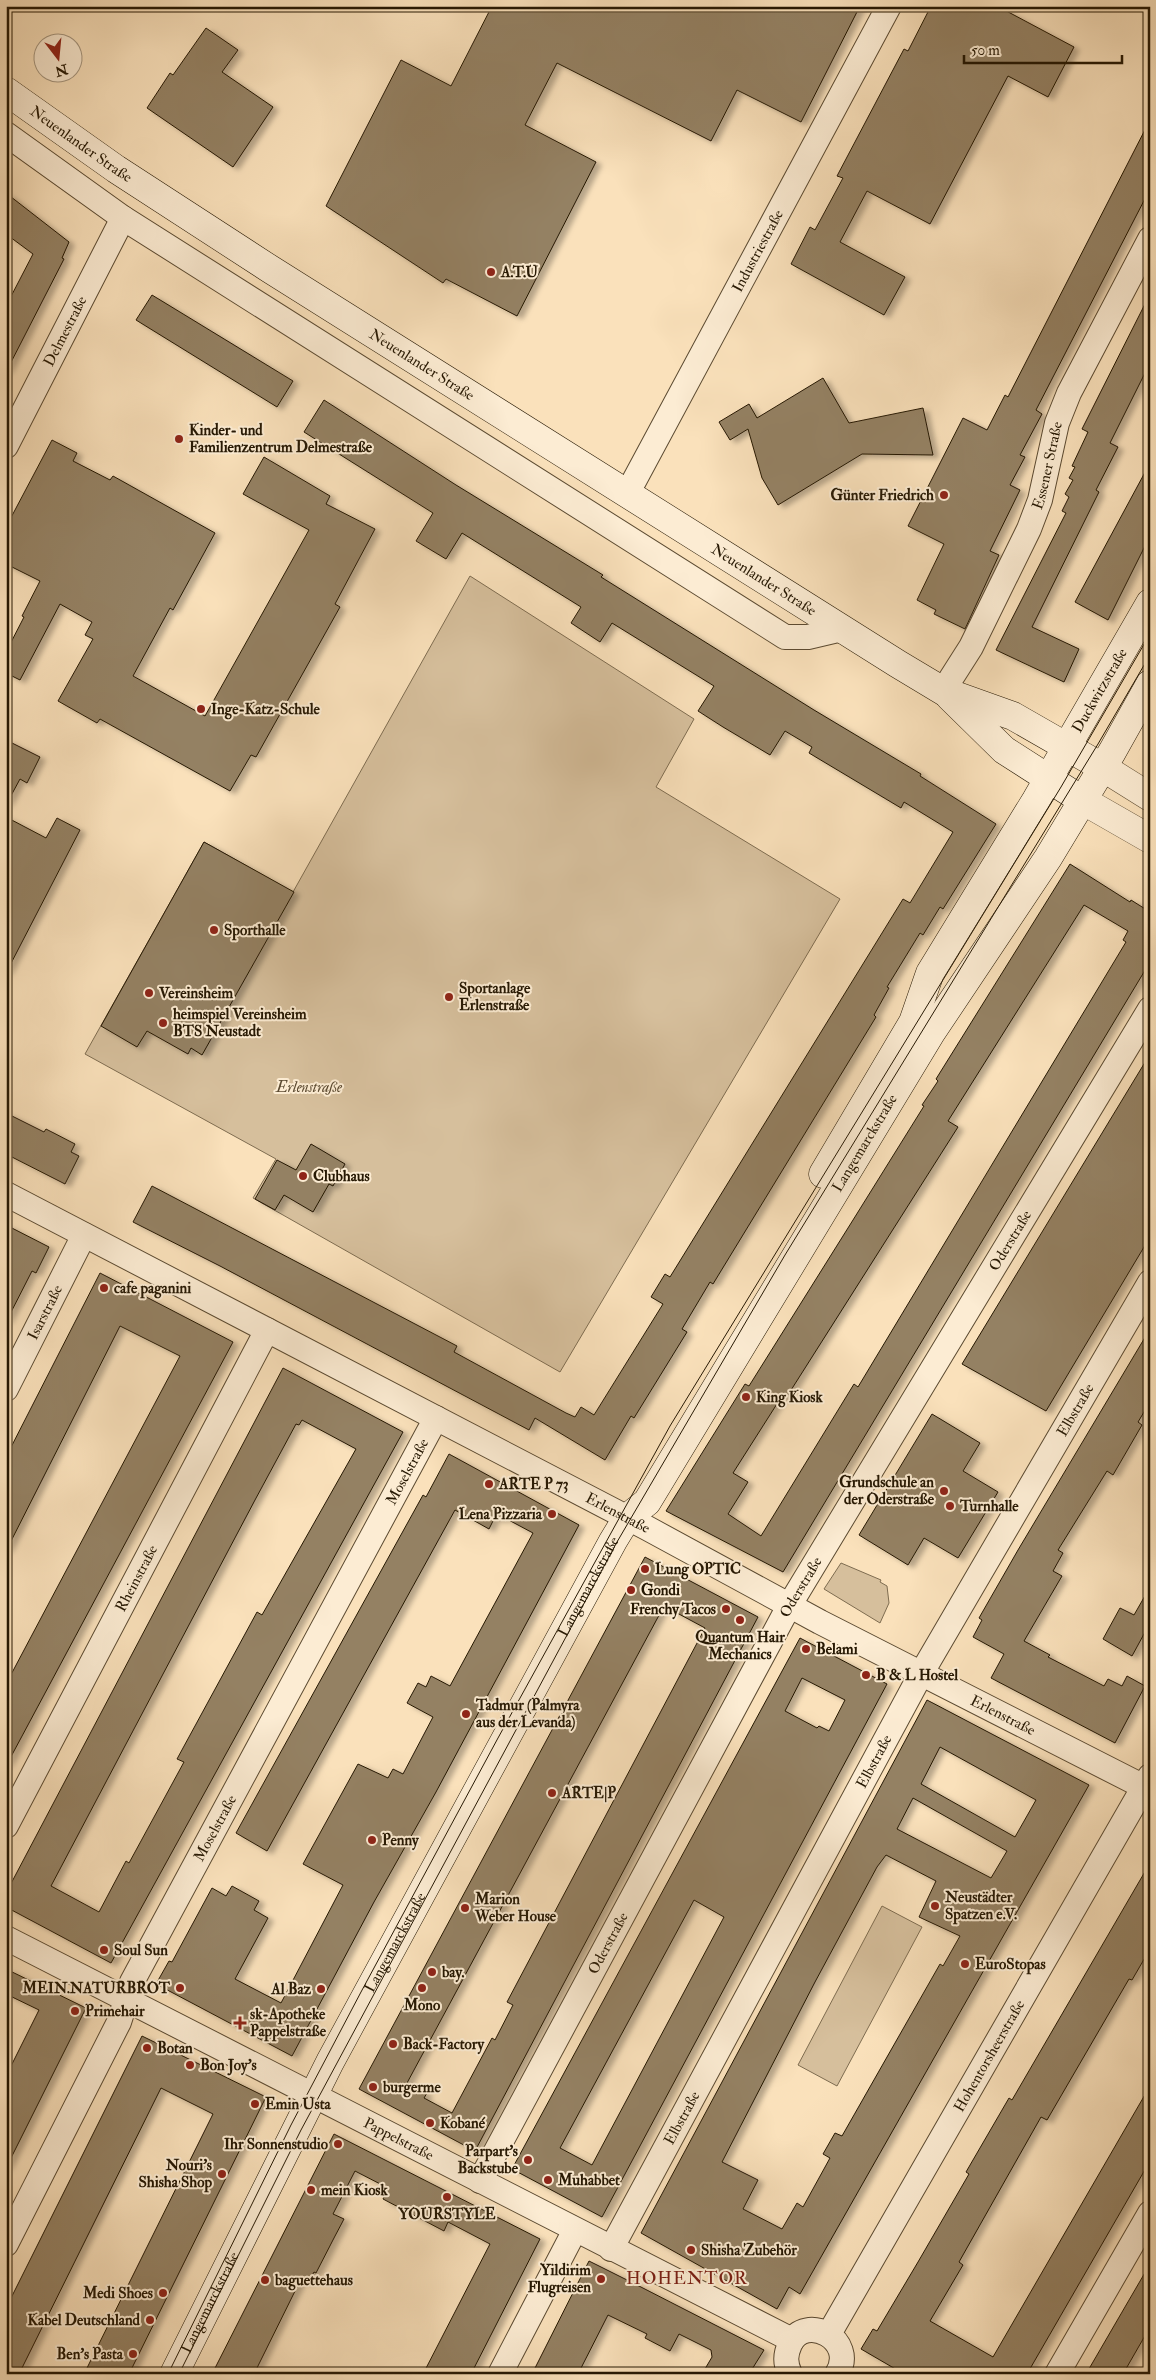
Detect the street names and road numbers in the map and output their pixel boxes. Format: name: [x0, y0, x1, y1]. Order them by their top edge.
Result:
street label: Neuenlander Straße: [26, 102, 136, 187]
street label: Industriestraße: [728, 206, 787, 295]
street label: Delmestraße: [39, 293, 91, 370]
street label: Neuenlander Straße: [366, 324, 478, 405]
street label: Essener Straße: [1028, 420, 1067, 512]
street label: Neuenlander Straße: [708, 540, 820, 620]
street label: Duckwitzstraße: [1067, 645, 1131, 736]
street label: Langemarckstraße: [828, 1091, 901, 1195]
street label: Oderstraße: [984, 1207, 1036, 1274]
street label: Isarstraße: [23, 1282, 67, 1343]
street label: Elbstraße: [1052, 1380, 1098, 1440]
street label: Moselstraße: [381, 1435, 433, 1508]
street label: Erlenstraße: [582, 1488, 653, 1538]
street label: Langemarckstraße: [553, 1533, 623, 1640]
street label: Rheinstraße: [111, 1542, 162, 1615]
street label: Oderstraße: [775, 1553, 826, 1621]
street label: Erlenstraße: [967, 1691, 1039, 1740]
street label: Elbstraße: [852, 1731, 896, 1791]
street label: Moselstraße: [189, 1791, 241, 1865]
street label: Langemarckstraße: [360, 1889, 430, 1996]
street label: Oderstraße: [583, 1909, 632, 1977]
street label: Hohentorsheerstraße: [949, 1996, 1029, 2115]
street label: Elbstraße: [660, 2088, 704, 2148]
street label: Pappelstraße: [360, 2113, 437, 2165]
street label: Langemarckstraße: [176, 2249, 243, 2356]

